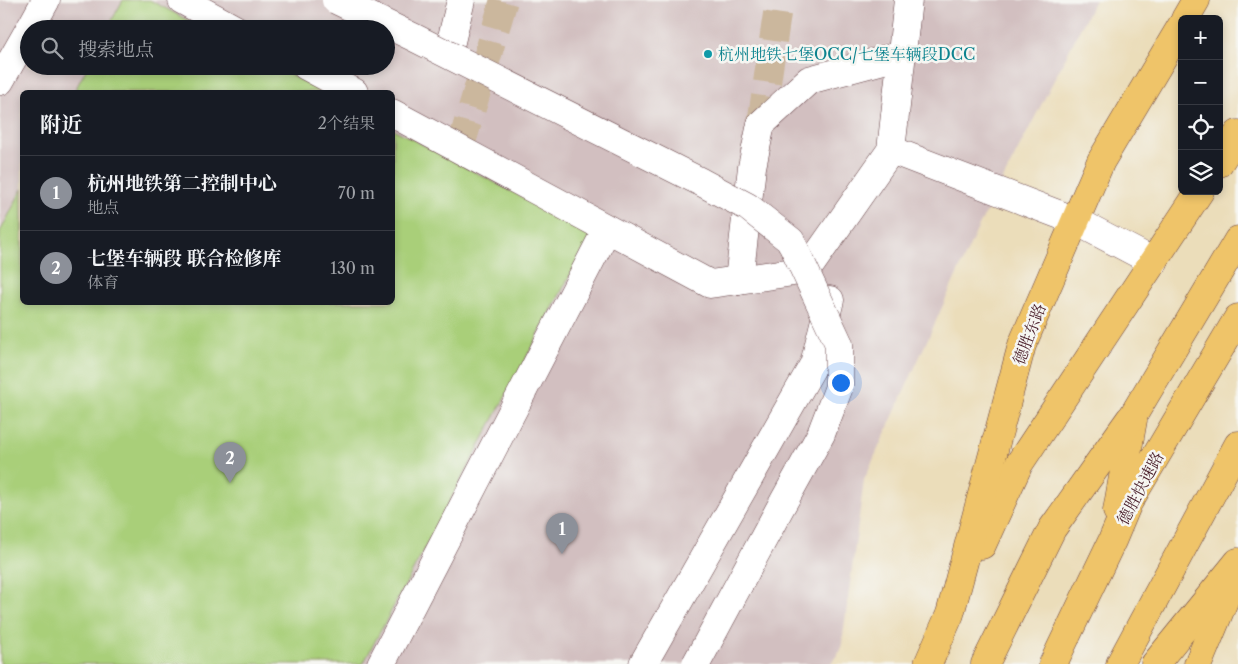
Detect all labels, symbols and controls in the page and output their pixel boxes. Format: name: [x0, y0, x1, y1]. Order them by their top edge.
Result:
map controls: [1178, 15, 1223, 195]
button: +: [1178, 15, 1223, 60]
search box: [20, 20, 395, 75]
icon: search: [38, 34, 66, 62]
text: 搜索地点: [78, 38, 154, 61]
place label: 杭州地铁七堡OCC/七堡车辆段DCC: [718, 44, 975, 64]
marker: 杭州地铁七堡OCC/七堡车辆段DCC: [702, 48, 714, 60]
button: −: [1178, 60, 1223, 105]
button: locate: [1178, 105, 1223, 150]
text: 附近: [40, 112, 82, 137]
text: 2个结果: [318, 113, 375, 133]
button: layers: [1178, 150, 1223, 195]
text: 杭州地铁第二控制中心: [87, 172, 277, 195]
text: 1: [52, 183, 60, 203]
text: 70 m: [338, 183, 375, 203]
text: 地点: [87, 197, 119, 217]
text: 七堡车辆段 联合检修库: [87, 247, 282, 270]
text: 2: [51, 258, 61, 278]
text: 130 m: [330, 258, 375, 278]
text: 体育: [87, 272, 119, 292]
street label: 德胜东路: [1008, 301, 1050, 367]
your location: [828, 370, 854, 396]
pin: 2: [214, 442, 246, 483]
street label: 德胜快速路: [1112, 448, 1168, 528]
pin: 1: [546, 513, 578, 554]

